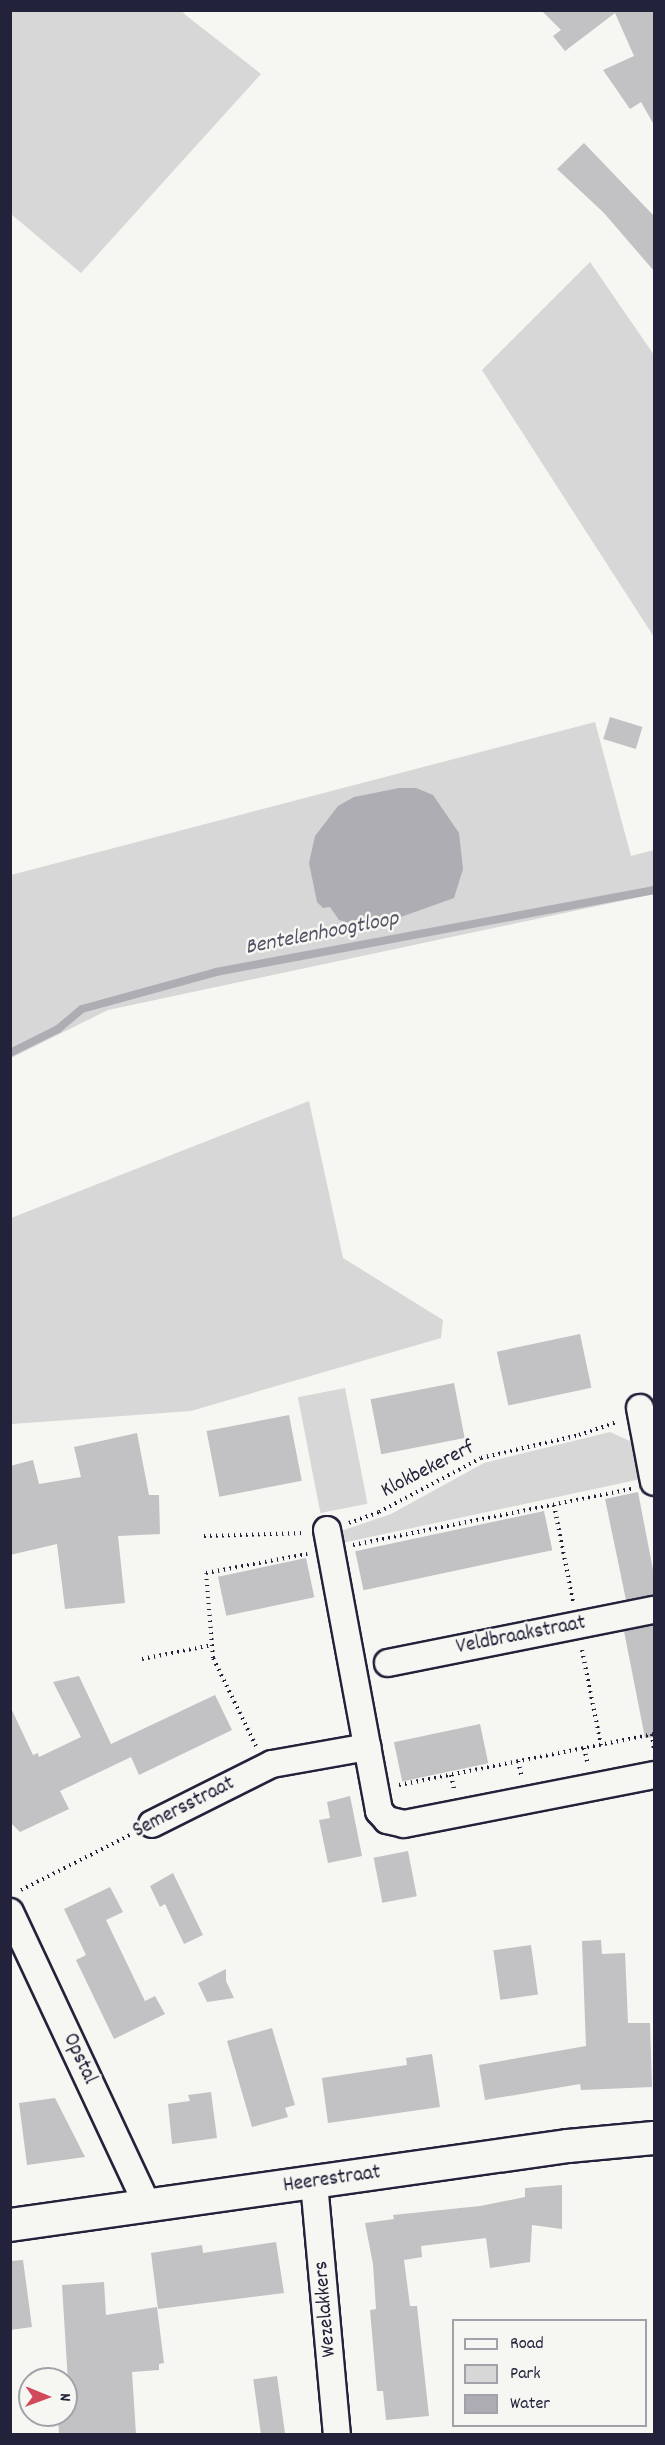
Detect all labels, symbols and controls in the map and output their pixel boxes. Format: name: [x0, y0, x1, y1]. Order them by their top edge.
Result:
water label: Bentelenhoogtloop: [243, 906, 401, 962]
street label: Klokbekererf: [377, 1436, 479, 1504]
street label: Veldbraakstraat: [454, 1611, 588, 1661]
street label: Semersstraat: [129, 1772, 239, 1844]
street label: Opstal: [56, 2030, 102, 2088]
street label: Heerestraat: [282, 2161, 382, 2199]
street label: Wezelakkers: [309, 2260, 343, 2358]
legend: [452, 2319, 647, 2427]
text: Road: [510, 2332, 544, 2357]
text: Park: [510, 2362, 541, 2387]
north arrow: [18, 2367, 78, 2427]
text: Water: [510, 2392, 550, 2417]
text: N: [53, 2393, 76, 2401]

